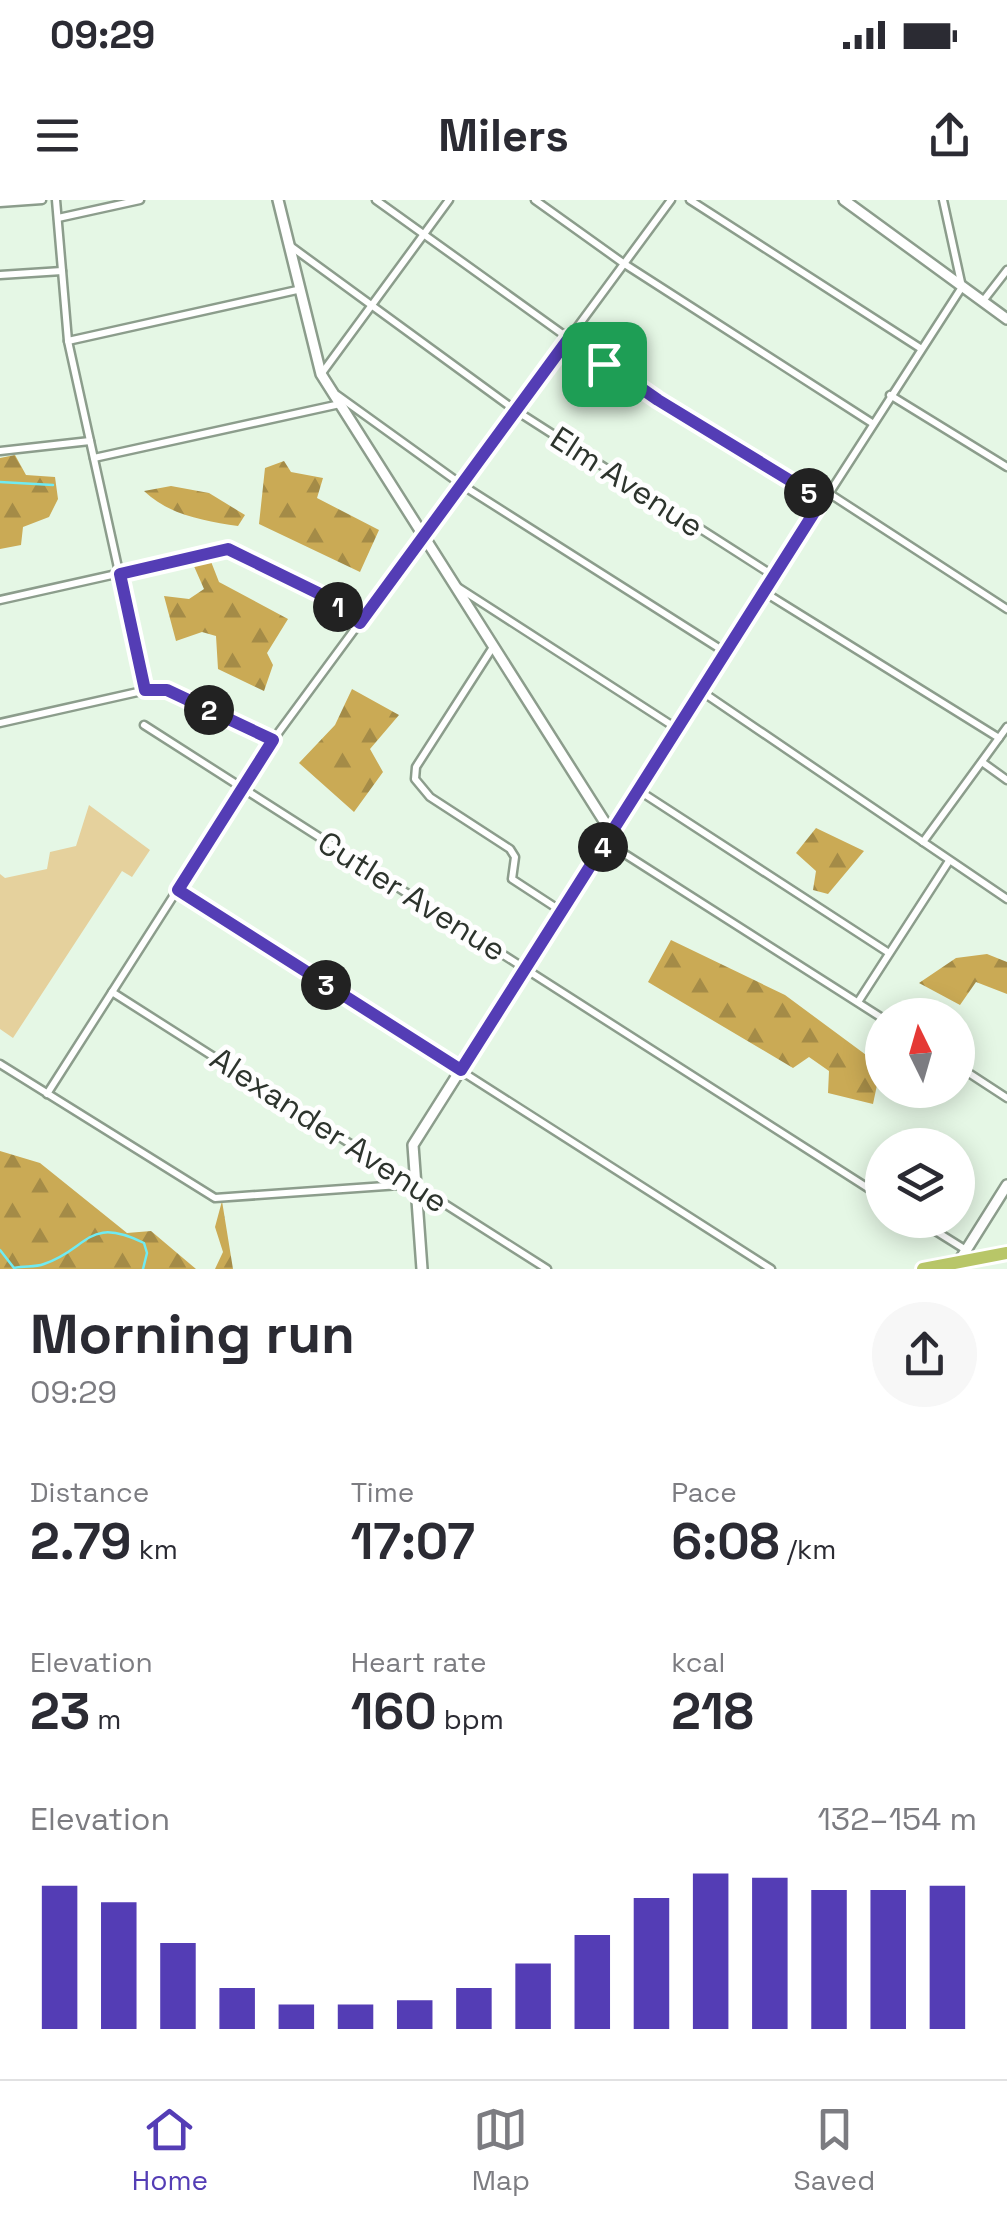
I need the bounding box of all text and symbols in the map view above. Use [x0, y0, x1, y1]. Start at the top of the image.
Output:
text: 09:29 [50, 11, 155, 59]
text: Milers [438, 107, 569, 164]
icon: menu [30, 108, 85, 163]
icon: share [922, 108, 977, 163]
pin [562, 322, 647, 407]
icon: arrive [577, 337, 632, 392]
street label: Elm Avenue [543, 418, 711, 546]
pin: 5 [784, 468, 834, 518]
text: 5 [801, 475, 817, 511]
pin: 1 [313, 582, 363, 632]
text: 1 [332, 589, 344, 625]
pin: 2 [184, 685, 234, 735]
text: 2 [201, 692, 217, 728]
street label: Cutler Avenue [310, 822, 514, 970]
pin: 4 [578, 822, 628, 872]
text: 4 [594, 829, 612, 865]
pin: 3 [301, 960, 351, 1010]
text: 3 [317, 967, 335, 1003]
north arrow [865, 998, 975, 1108]
map controls [865, 998, 975, 1238]
street label: Alexander Avenue [203, 1038, 455, 1222]
button: layers [865, 1128, 975, 1238]
text: Morning run [30, 1299, 355, 1369]
button: share [872, 1302, 977, 1407]
text: 09:29 [30, 1372, 117, 1412]
text: Distance [30, 1474, 149, 1510]
text: Time [351, 1474, 414, 1510]
text: Pace [671, 1474, 737, 1510]
text: 2.79 [30, 1510, 132, 1574]
text: 17:07 [351, 1510, 475, 1574]
text: 6:08 [671, 1510, 780, 1574]
text: km [132, 1531, 178, 1567]
text: /km [780, 1531, 836, 1567]
text: Elevation [30, 1644, 153, 1680]
text: Heart rate [351, 1644, 487, 1680]
text: kcal [671, 1644, 725, 1680]
text: 23 [30, 1680, 90, 1744]
text: 160 [351, 1680, 437, 1744]
text: 218 [671, 1680, 754, 1744]
text: m [90, 1701, 121, 1737]
text: bpm [437, 1701, 504, 1737]
text: Elevation [30, 1799, 170, 1839]
text: 132–154 m [817, 1799, 977, 1839]
tab: Home [132, 2102, 208, 2198]
tab: Map [472, 2102, 530, 2198]
tab: Saved [794, 2102, 875, 2198]

